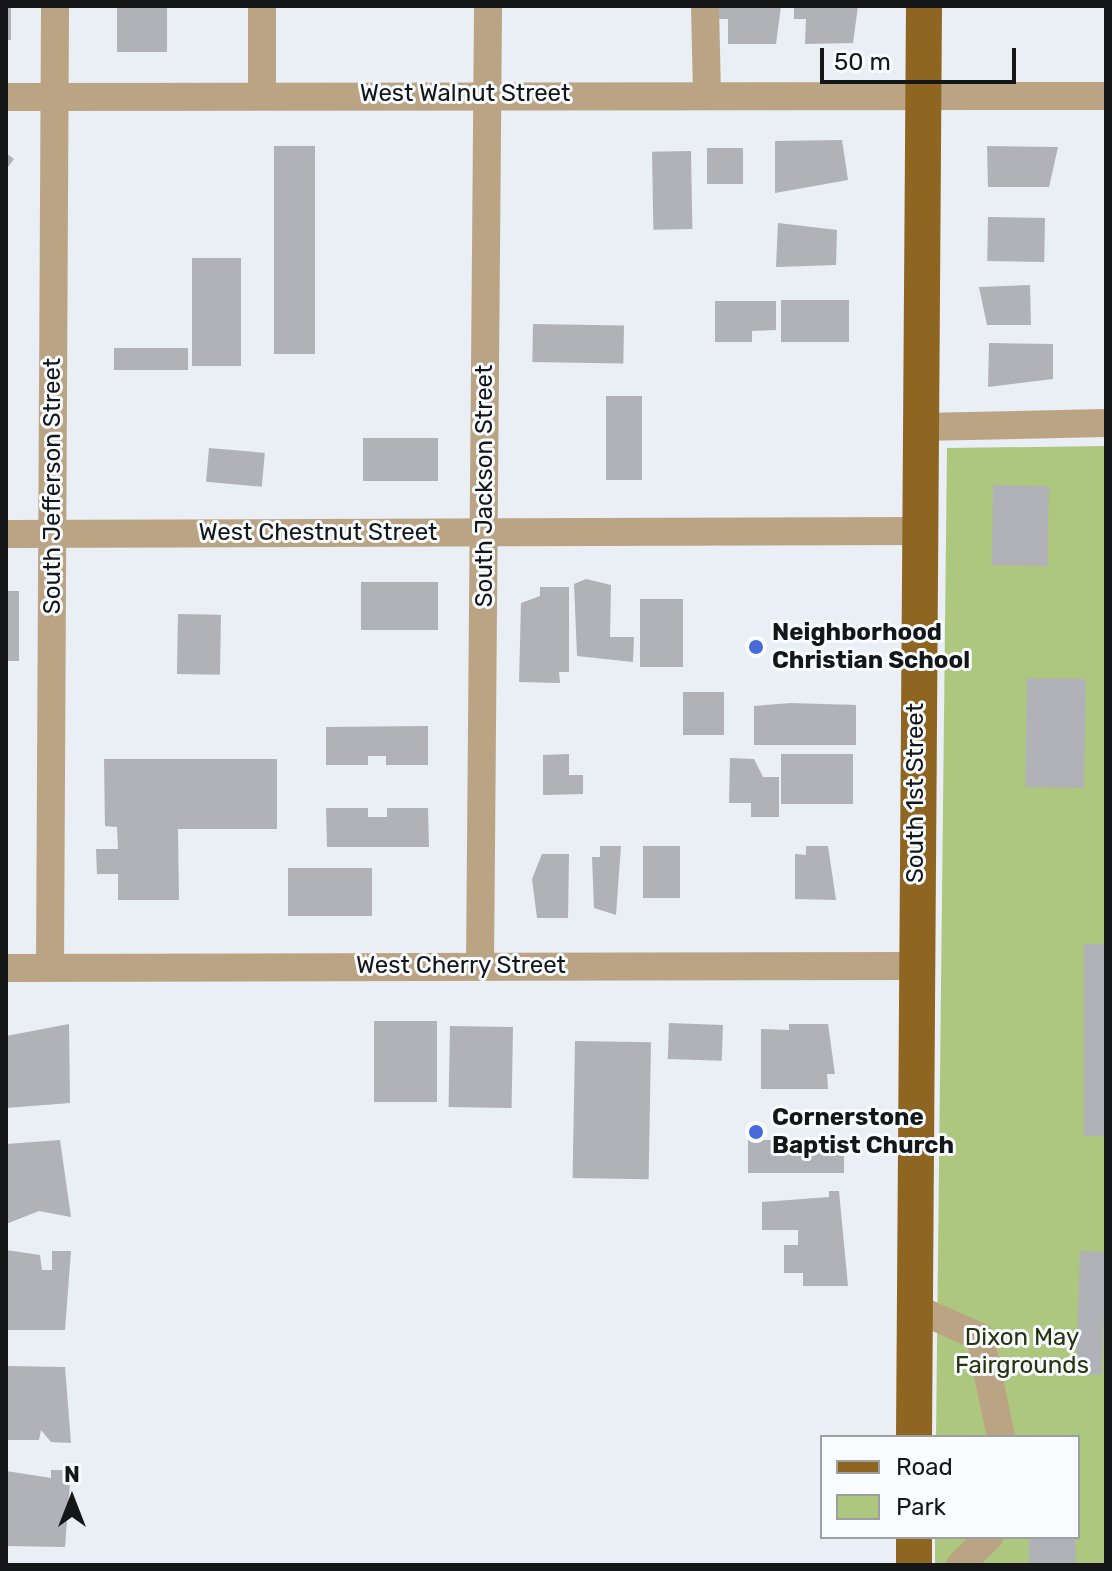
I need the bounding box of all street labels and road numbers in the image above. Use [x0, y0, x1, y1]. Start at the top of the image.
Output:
street label: West Walnut Street [359, 80, 571, 108]
street label: South Jefferson Street [39, 358, 67, 614]
street label: South Jackson Street [471, 365, 499, 607]
street label: West Chestnut Street [199, 519, 437, 547]
street label: South 1st Street [902, 703, 930, 883]
street label: West Cherry Street [356, 952, 566, 980]

